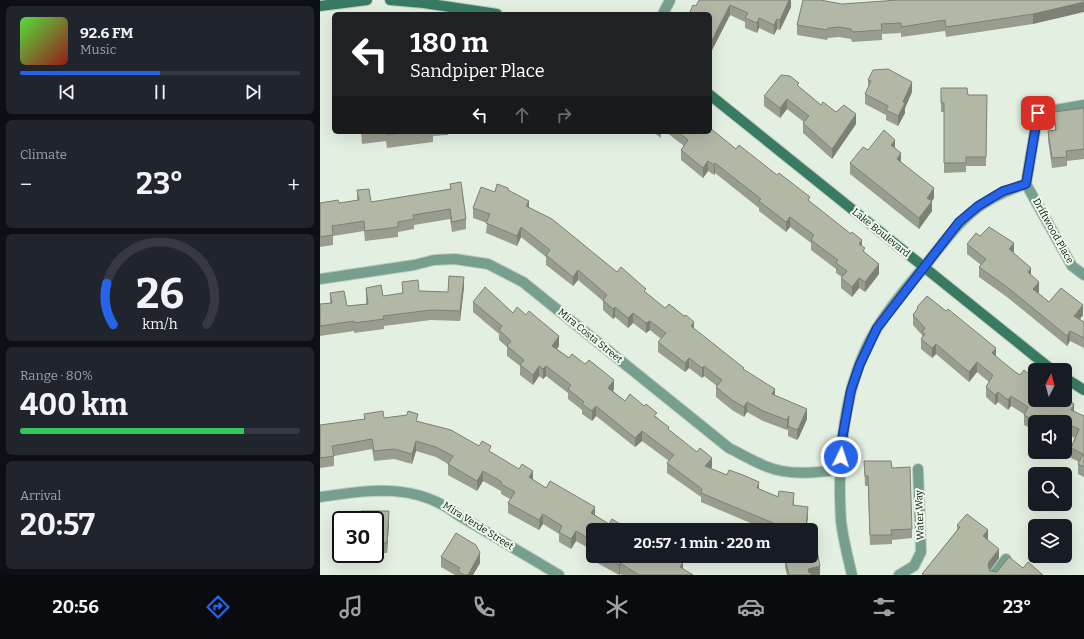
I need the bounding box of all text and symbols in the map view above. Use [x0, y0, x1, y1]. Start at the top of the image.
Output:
text: 92.6 FM [80, 24, 133, 42]
text: 180 m [410, 26, 488, 59]
icon: left [344, 28, 396, 80]
text: Music [80, 42, 116, 57]
text: Sandpiper Place [410, 60, 545, 82]
icon: previous [56, 81, 78, 103]
icon: pause [149, 81, 171, 103]
icon: next [242, 81, 264, 103]
pin [1021, 96, 1055, 130]
icon: arrive [1027, 102, 1049, 124]
icon: left [469, 104, 491, 126]
icon: ahead [511, 104, 533, 126]
icon: right [553, 104, 575, 126]
text: Climate [20, 147, 67, 162]
text: 23° [136, 166, 183, 202]
text: − [20, 171, 32, 198]
text: + [287, 171, 300, 198]
street label: Driftwood Place [1030, 196, 1076, 266]
street label: Lake Boulevard [850, 206, 912, 260]
text: 26 [136, 269, 184, 319]
street label: Mira Costa Street [555, 306, 625, 366]
text: km/h [142, 316, 178, 333]
north arrow [1028, 363, 1072, 407]
map controls [1028, 363, 1072, 563]
text: Range · 80% [20, 368, 93, 383]
text: 400 km [20, 387, 128, 423]
button: sound [1028, 415, 1072, 459]
position arrow [820, 436, 862, 478]
button: search [1028, 467, 1072, 511]
text: Arrival [20, 488, 61, 503]
street label: Water Way [913, 489, 927, 540]
street label: Mira Verde Street [440, 499, 516, 553]
text: 20:57 [20, 507, 95, 543]
speed limit sign: 30 [332, 511, 384, 563]
button: layers [1028, 519, 1072, 563]
text: 20:57 · 1 min · 220 m [634, 534, 770, 552]
icon: directions [204, 593, 232, 621]
icon: music [337, 593, 365, 621]
icon: phone [470, 593, 498, 621]
icon: climate [603, 593, 631, 621]
icon: car [737, 593, 765, 621]
icon: filters [870, 593, 898, 621]
text: 20:56 [53, 596, 99, 618]
text: 23° [1003, 596, 1031, 618]

